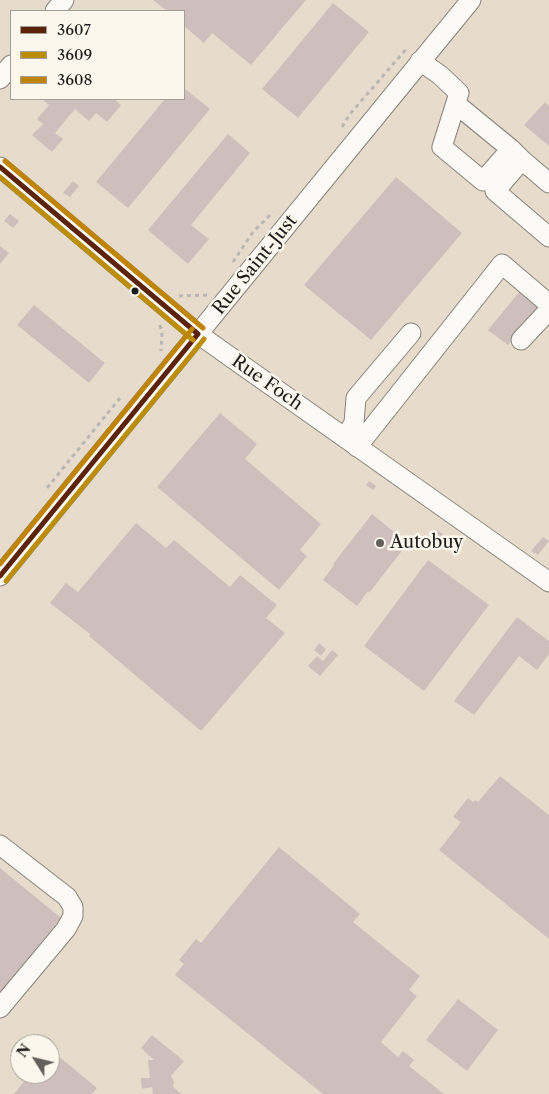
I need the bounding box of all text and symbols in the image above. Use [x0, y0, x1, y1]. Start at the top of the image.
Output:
legend [10, 10, 185, 100]
text: 3607 [57, 20, 91, 39]
text: 3609 [57, 45, 92, 64]
text: 3608 [57, 70, 92, 89]
street label: Rue Saint-Just [208, 211, 302, 319]
unlabelled marker [130, 286, 140, 296]
street label: Rue Foch [227, 351, 307, 415]
place label: Autobuy [390, 532, 463, 554]
marker: Autobuy [374, 537, 386, 549]
north arrow [10, 1034, 60, 1084]
text: N [13, 1041, 35, 1061]

